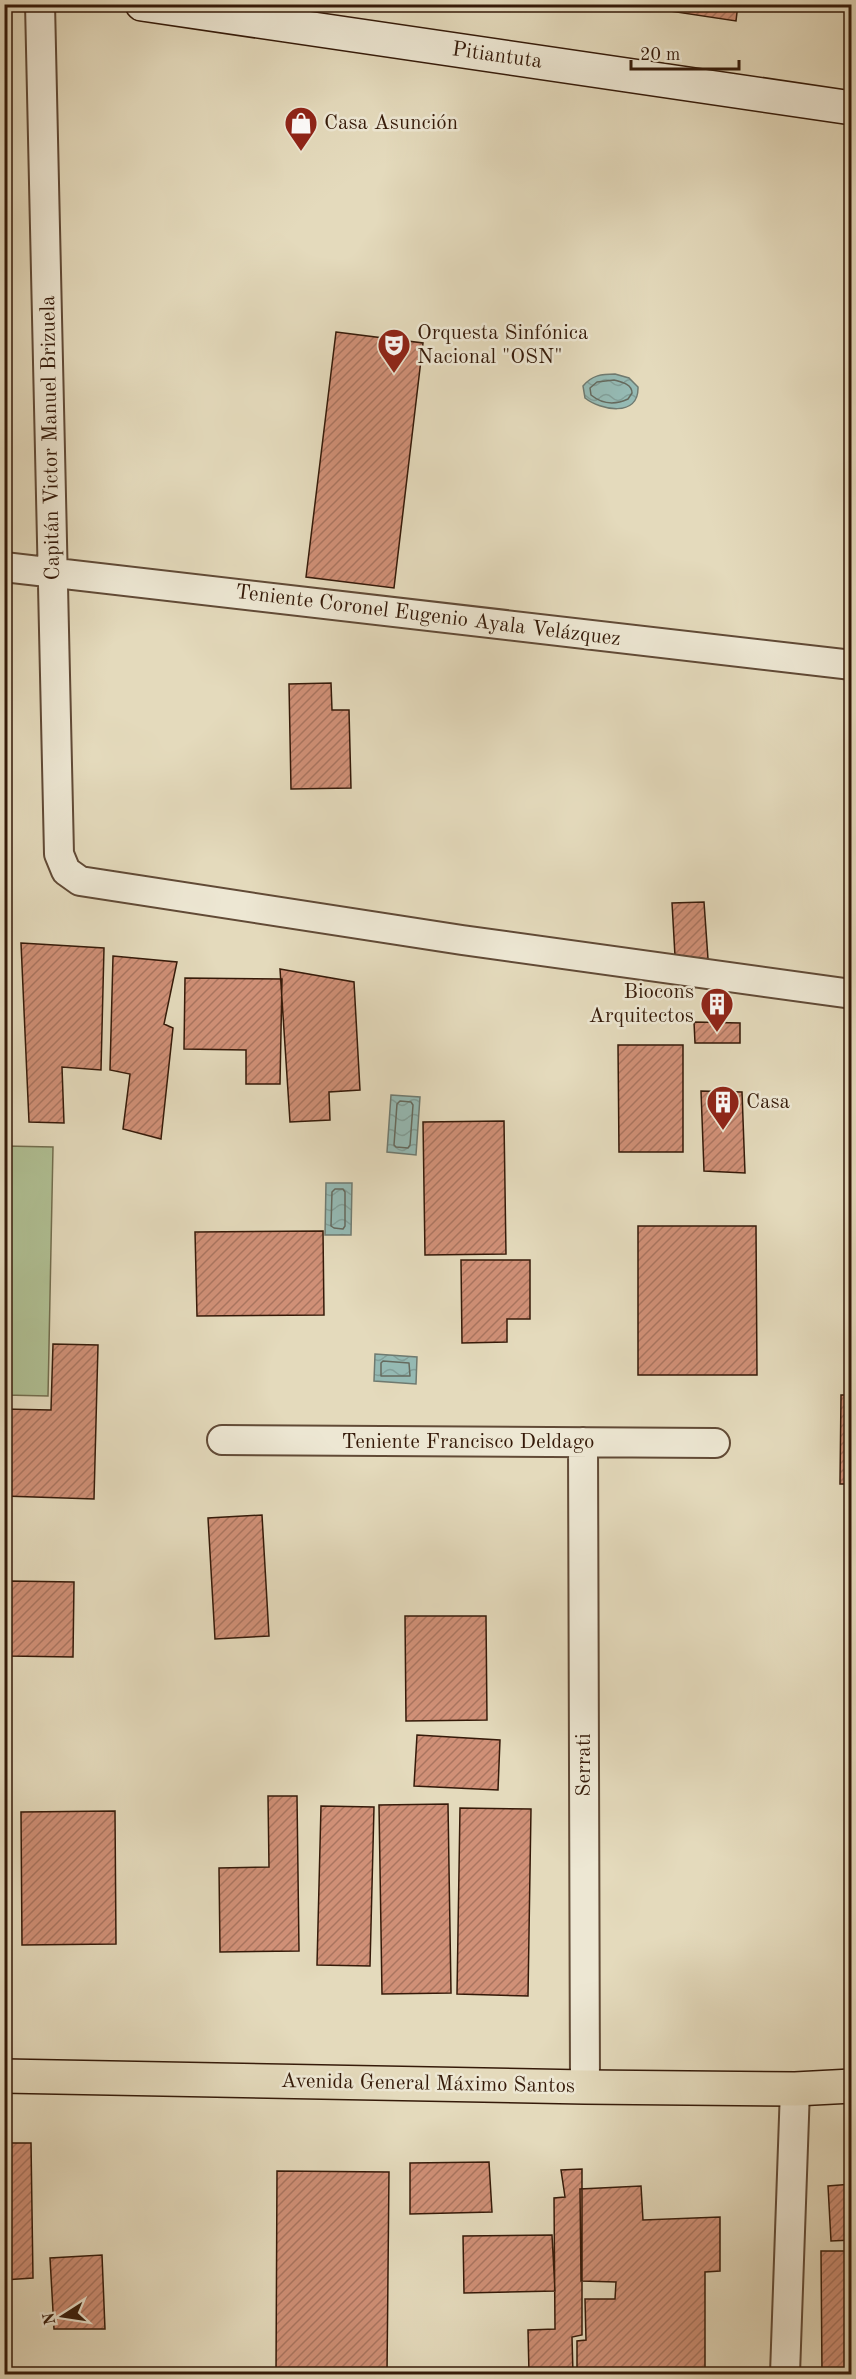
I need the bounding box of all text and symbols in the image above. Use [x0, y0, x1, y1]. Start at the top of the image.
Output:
scale bar [631, 33, 739, 71]
street label: Pitiantuta [450, 39, 544, 73]
text: 20 m [640, 46, 680, 64]
shop icon: Casa Asunción [283, 105, 319, 152]
place label: Casa Asunción [324, 113, 458, 134]
street label: Capitán Victor Manuel Brizuela [38, 295, 64, 581]
place label: Orquesta Sinfónica Nacional "OSN" [417, 323, 588, 368]
theatre icon: Orquesta Sinfónica Nacional "OSN" [376, 327, 412, 374]
street label: Teniente Coronel Eugenio Ayala Velázquez [234, 582, 622, 650]
place label: Biocons Arquitectos [589, 982, 694, 1027]
building icon: Biocons Arquitectos [699, 986, 735, 1033]
building icon: Casa [705, 1084, 741, 1131]
place label: Casa [746, 1092, 790, 1113]
street label: Teniente Francisco Deldago [342, 1432, 594, 1453]
street label: Serrati [574, 1733, 595, 1797]
street label: Avenida General Máximo Santos [281, 2071, 575, 2097]
north arrow [33, 2286, 93, 2346]
text: N [41, 2310, 59, 2326]

